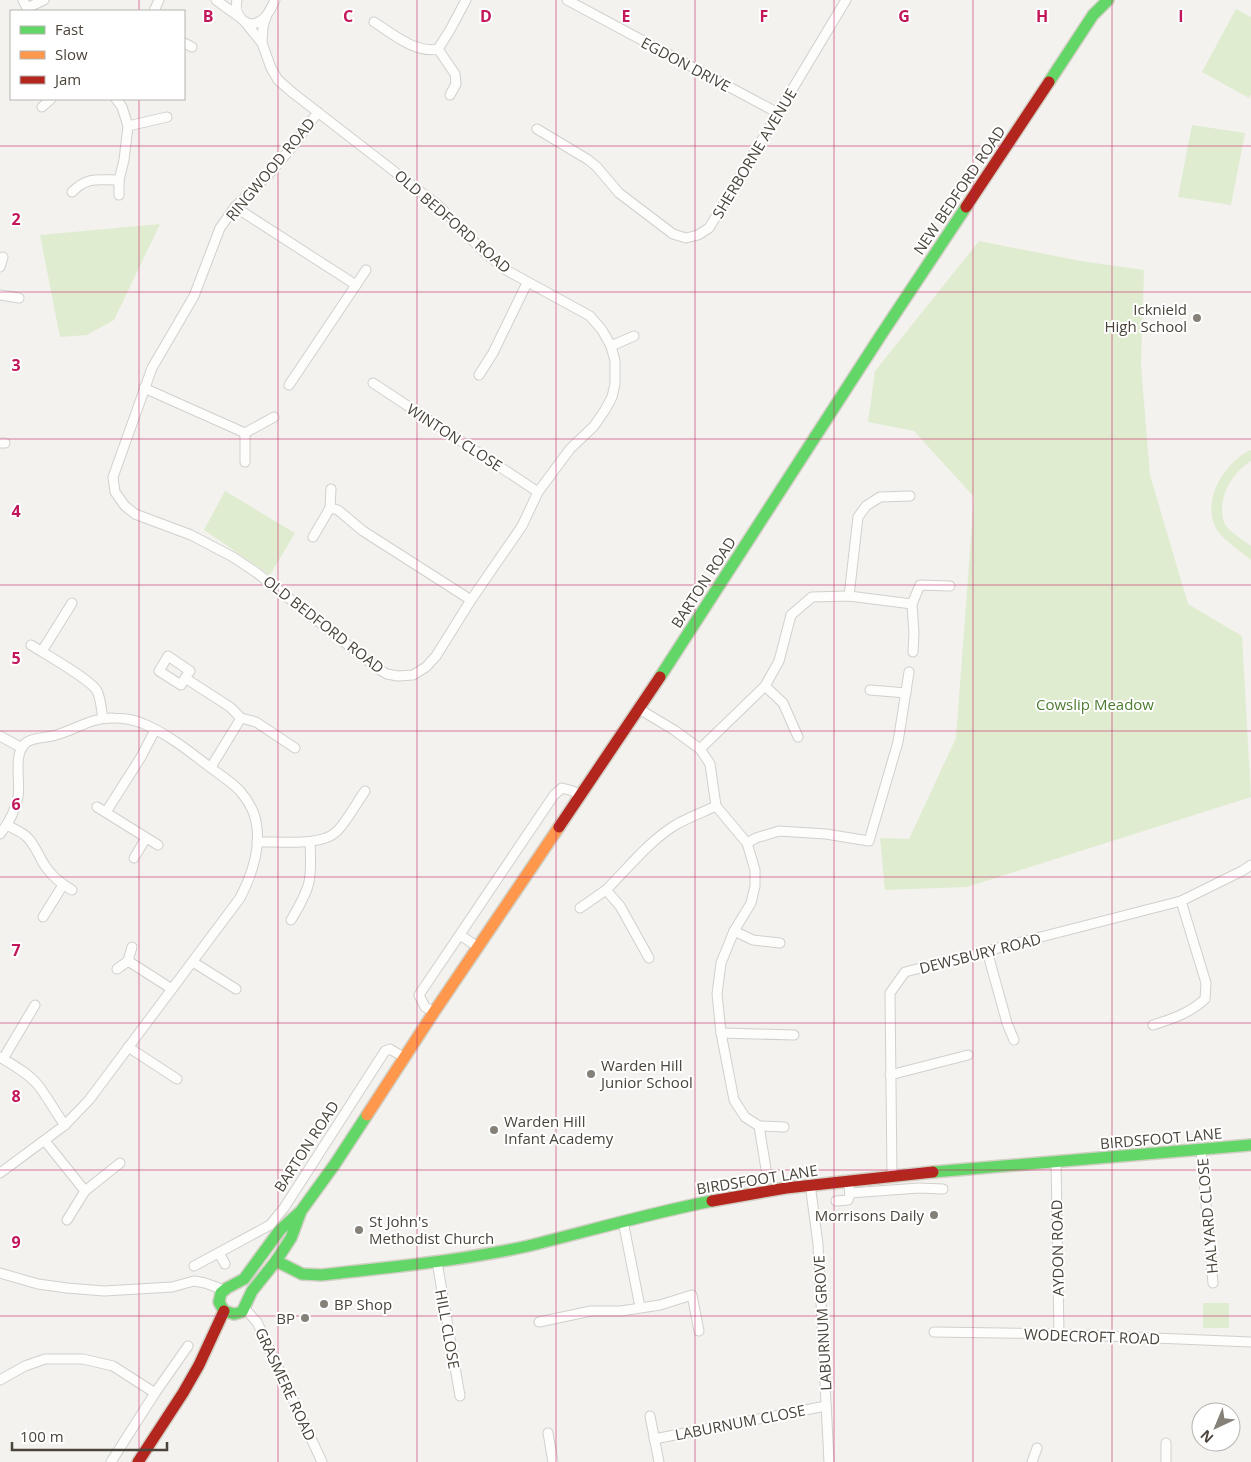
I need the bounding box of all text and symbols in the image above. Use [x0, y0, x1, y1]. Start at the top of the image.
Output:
text: B [203, 5, 213, 27]
text: C [343, 5, 353, 27]
text: D [480, 5, 492, 27]
text: E [622, 5, 631, 27]
text: F [760, 5, 768, 27]
text: G [898, 5, 910, 27]
text: H [1036, 5, 1048, 27]
text: I [1178, 5, 1184, 27]
legend [10, 10, 185, 100]
text: Fast [55, 19, 84, 39]
street label: EGDON DRIVE [638, 32, 734, 96]
text: Slow [55, 44, 88, 64]
text: Jam [53, 69, 81, 89]
street label: SHERBORNE AVENUE [707, 84, 801, 222]
street label: RINGWOOD ROAD [221, 113, 319, 225]
street label: NEW BEDFORD ROAD [908, 122, 1010, 258]
street label: OLD BEDFORD ROAD [391, 165, 515, 277]
text: 2 [11, 208, 21, 230]
place label: Icknield High School [1104, 299, 1187, 336]
marker: Icknield High School [1191, 312, 1203, 324]
text: 3 [11, 354, 21, 376]
street label: WINTON CLOSE [403, 399, 507, 475]
text: 4 [11, 500, 21, 522]
street label: BARTON ROAD [666, 533, 740, 631]
street label: OLD BEDFORD ROAD [260, 571, 388, 677]
text: 5 [11, 647, 21, 669]
park label: Cowslip Meadow [1036, 694, 1154, 714]
text: 6 [11, 793, 21, 815]
street label: DEWSBURY ROAD [917, 928, 1043, 978]
text: 7 [11, 939, 21, 961]
place label: Warden Hill Junior School [599, 1055, 693, 1092]
marker: Warden Hill Junior School [585, 1068, 597, 1080]
text: 8 [11, 1085, 21, 1107]
street label: BARTON ROAD [269, 1097, 343, 1195]
place label: Warden Hill Infant Academy [504, 1111, 614, 1148]
street label: BIRDSFOOT LANE [1099, 1123, 1223, 1153]
marker: Warden Hill Infant Academy [488, 1124, 500, 1136]
street label: HALYARD CLOSE [1192, 1157, 1222, 1275]
street label: BIRDSFOOT LANE [695, 1160, 819, 1198]
street label: AYDON ROAD [1046, 1199, 1068, 1297]
place label: Morrisons Daily [815, 1205, 924, 1225]
marker: Morrisons Daily [928, 1209, 940, 1221]
place label: St John's Methodist Church [369, 1211, 494, 1248]
marker: St John's Methodist Church [353, 1224, 365, 1236]
text: 9 [11, 1231, 21, 1253]
street label: LABURNUM GROVE [808, 1255, 836, 1391]
street label: HILL CLOSE [431, 1288, 465, 1370]
place label: BP Shop [334, 1294, 392, 1314]
marker: BP Shop [318, 1298, 330, 1310]
place label: BP [276, 1308, 295, 1328]
marker: BP [299, 1312, 311, 1324]
street label: GRASMERE ROAD [251, 1324, 321, 1444]
street label: WODECROFT ROAD [1024, 1324, 1160, 1348]
street label: LABURNUM CLOSE [673, 1400, 807, 1444]
north arrow [1191, 1402, 1241, 1452]
scale bar [12, 1420, 168, 1452]
text: 100 m [20, 1426, 64, 1446]
text: N [1196, 1426, 1217, 1448]

